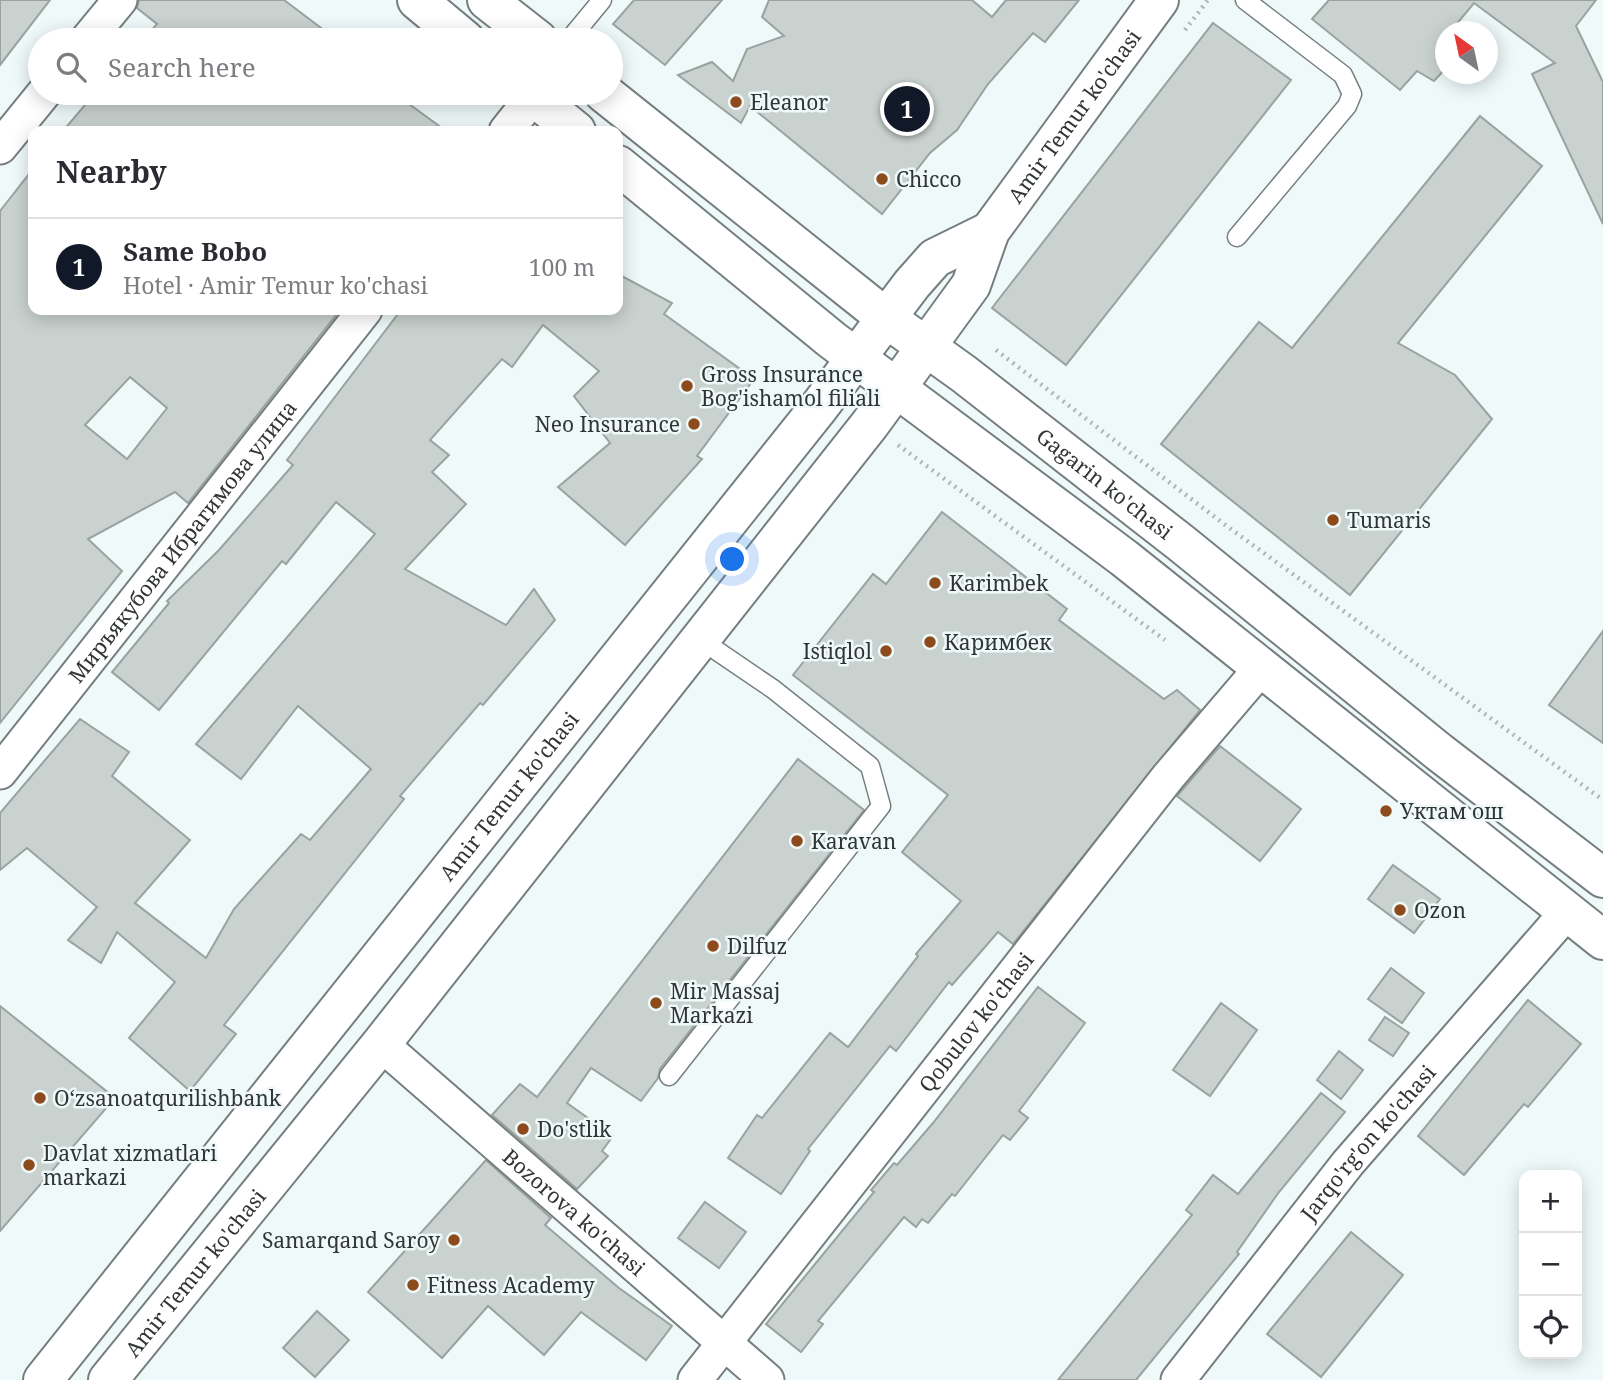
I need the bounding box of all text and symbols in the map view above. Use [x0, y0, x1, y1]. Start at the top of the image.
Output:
north arrow [1435, 21, 1498, 84]
street label: Amir Temur ko'chasi [1001, 24, 1147, 208]
search box [28, 28, 623, 105]
icon: search [52, 48, 90, 86]
text: Search here [108, 49, 256, 85]
pin: 1 [884, 83, 930, 135]
place label: Eleanor [750, 88, 828, 116]
marker: Eleanor [728, 94, 744, 110]
text: Nearby [56, 151, 167, 192]
place label: Chicco [896, 165, 962, 193]
marker: Chicco [874, 171, 890, 187]
text: Same Bobo [123, 233, 267, 269]
text: 1 [73, 251, 86, 283]
text: 100 m [529, 251, 595, 283]
text: Hotel · Amir Temur ko'chasi [123, 269, 428, 301]
place label: Gross Insurance Bog'ishamol filiali [701, 360, 881, 412]
marker: Gross Insurance Bog'ishamol filiali [679, 378, 695, 394]
street label: Миръякубова Ибрагимова улица [62, 394, 303, 688]
place label: Neo Insurance [535, 410, 680, 438]
marker: Neo Insurance [686, 416, 702, 432]
street label: Gagarin ko'chasi [1031, 422, 1179, 546]
place label: Tumaris [1347, 506, 1431, 534]
marker: Tumaris [1325, 512, 1341, 528]
your location [715, 542, 749, 576]
place label: Karimbek [949, 569, 1049, 597]
marker: Karimbek [927, 575, 943, 591]
place label: Каримбек [944, 628, 1052, 656]
marker: Каримбек [922, 634, 938, 650]
place label: Istiqlol [803, 637, 872, 665]
marker: Istiqlol [878, 643, 894, 659]
street label: Amir Temur ko'chasi [433, 706, 585, 886]
place label: Уктам ош [1400, 797, 1504, 825]
marker: Уктам ош [1378, 803, 1394, 819]
place label: Karavan [811, 827, 896, 855]
marker: Karavan [789, 833, 805, 849]
place label: Ozon [1414, 896, 1466, 924]
marker: Ozon [1392, 902, 1408, 918]
place label: Dilfuz [727, 932, 787, 960]
marker: Dilfuz [705, 938, 721, 954]
street label: Qobulov ko'chasi [912, 946, 1040, 1098]
place label: Mir Massaj Markazi [670, 977, 780, 1029]
marker: Mir Massaj Markazi [648, 995, 664, 1011]
street label: Jarqo'rg'on ko'chasi [1294, 1059, 1442, 1227]
place label: Oʻzsanoatqurilishbank [54, 1084, 282, 1112]
marker: Oʻzsanoatqurilishbank [32, 1090, 48, 1106]
place label: Do'stlik [537, 1115, 612, 1143]
marker: Do'stlik [515, 1121, 531, 1137]
place label: Davlat xizmatlari markazi [43, 1139, 217, 1191]
street label: Bozorova ko'chasi [497, 1142, 651, 1282]
marker: Davlat xizmatlari markazi [21, 1157, 37, 1173]
map controls [1519, 1170, 1582, 1359]
button: + [1519, 1170, 1582, 1233]
street label: Amir Temur ko'chasi [118, 1183, 272, 1363]
place label: Samarqand Saroy [262, 1226, 440, 1254]
marker: Samarqand Saroy [446, 1232, 462, 1248]
button: − [1519, 1233, 1582, 1296]
place label: Fitness Academy [427, 1271, 595, 1299]
marker: Fitness Academy [405, 1277, 421, 1293]
button: locate [1519, 1296, 1582, 1359]

